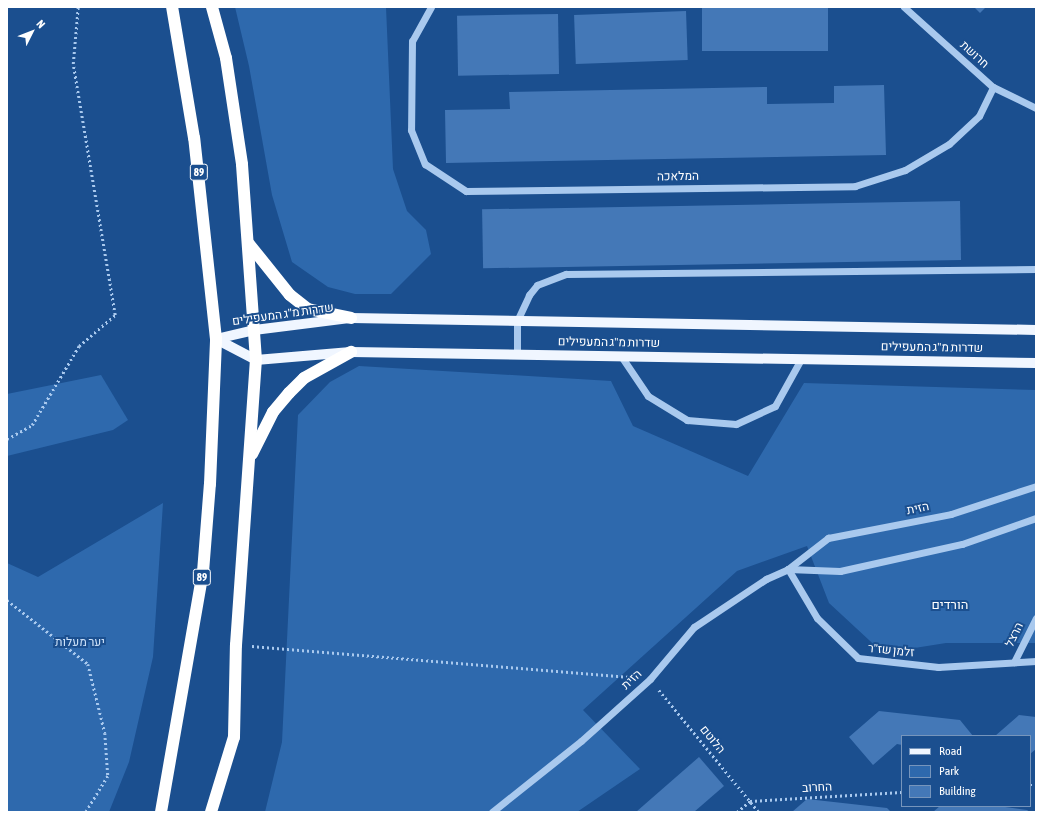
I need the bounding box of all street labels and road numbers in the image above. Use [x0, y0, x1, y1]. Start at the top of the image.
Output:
street label: חרושת [957, 38, 991, 72]
road number: 89 [189, 163, 209, 181]
street label: המלאכה [657, 169, 699, 185]
street label: שדרות מ"ג המעפילים [231, 301, 335, 329]
street label: שדרות מ"ג המעפילים [558, 335, 660, 351]
street label: שדרות מ"ג המעפילים [881, 340, 983, 356]
street label: הזית [906, 500, 930, 518]
road number: 89 [192, 568, 212, 586]
street label: הרצל [1003, 620, 1027, 650]
street label: זלמן שז"ר [867, 641, 915, 661]
street label: הזית [619, 667, 645, 693]
street label: הלוטם [696, 723, 728, 757]
street label: החרוב [802, 780, 832, 796]

